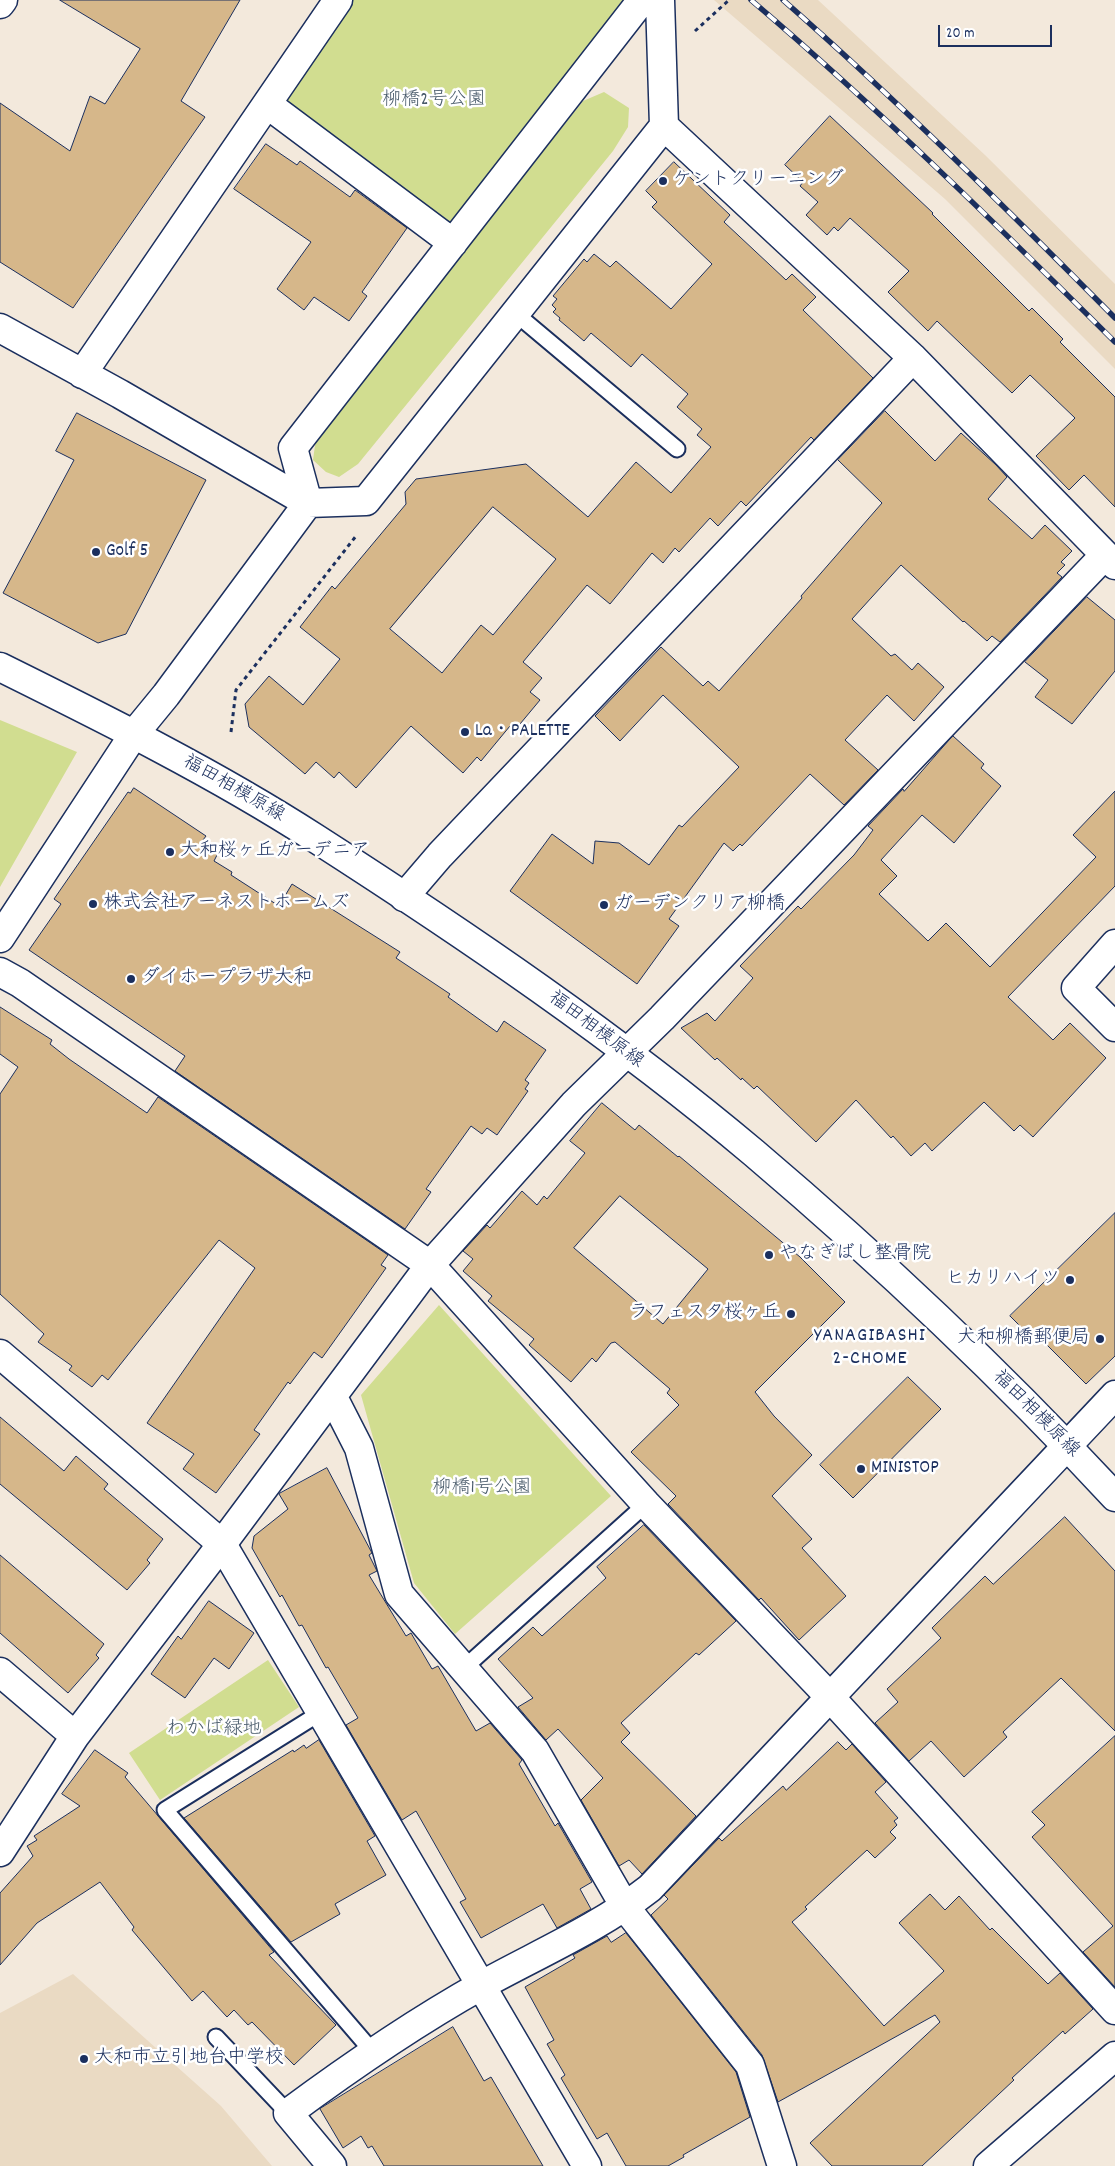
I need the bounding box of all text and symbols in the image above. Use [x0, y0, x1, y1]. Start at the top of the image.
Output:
scale bar [940, 15, 1054, 47]
text: 20 m [946, 23, 974, 45]
park label: 柳橋2号公園 [382, 90, 486, 112]
place label: ケントクリーニング [673, 170, 844, 192]
marker: ケントクリーニング [657, 175, 669, 187]
place label: Golf 5 [106, 541, 148, 563]
marker: Golf 5 [90, 546, 102, 558]
place label: La・PALETTE [475, 721, 570, 743]
marker: La・PALETTE [459, 726, 471, 738]
street label: 福田相模原線 [178, 752, 288, 828]
place label: 大和桜ヶ丘ガーデニア [180, 841, 370, 863]
marker: 大和桜ヶ丘ガーデニア [164, 846, 176, 858]
place label: 株式会社アーネストホームズ [103, 893, 349, 915]
place label: ガーデンクリア柳橋 [614, 894, 785, 916]
marker: 株式会社アーネストホームズ [87, 898, 99, 910]
marker: ガーデンクリア柳橋 [598, 899, 610, 911]
place label: ダイホープラザ大和 [141, 968, 312, 990]
marker: ダイホープラザ大和 [125, 973, 137, 985]
street label: 福田相模原線 [543, 988, 647, 1074]
place label: やなぎばし整骨院 [779, 1244, 931, 1266]
marker: やなぎばし整骨院 [763, 1249, 775, 1261]
place label: ヒカリハイツ [946, 1269, 1060, 1291]
marker: ヒカリハイツ [1064, 1274, 1076, 1286]
place label: ラフェスタ桜ヶ丘 [629, 1303, 781, 1325]
marker: ラフェスタ桜ヶ丘 [785, 1308, 797, 1320]
district label: YANAGIBASHI 2-CHOME [813, 1325, 927, 1372]
place label: 大和柳橋郵便局 [957, 1328, 1090, 1350]
marker: 大和柳橋郵便局 [1094, 1333, 1106, 1345]
street label: 福田相模原線 [987, 1367, 1083, 1463]
place label: MINISTOP [871, 1458, 939, 1480]
marker: MINISTOP [855, 1463, 867, 1475]
park label: 柳橋1号公園 [432, 1478, 532, 1500]
park label: わかば緑地 [167, 1719, 261, 1741]
place label: 大和市立引地台中学校 [94, 2048, 284, 2070]
marker: 大和市立引地台中学校 [78, 2053, 90, 2065]

